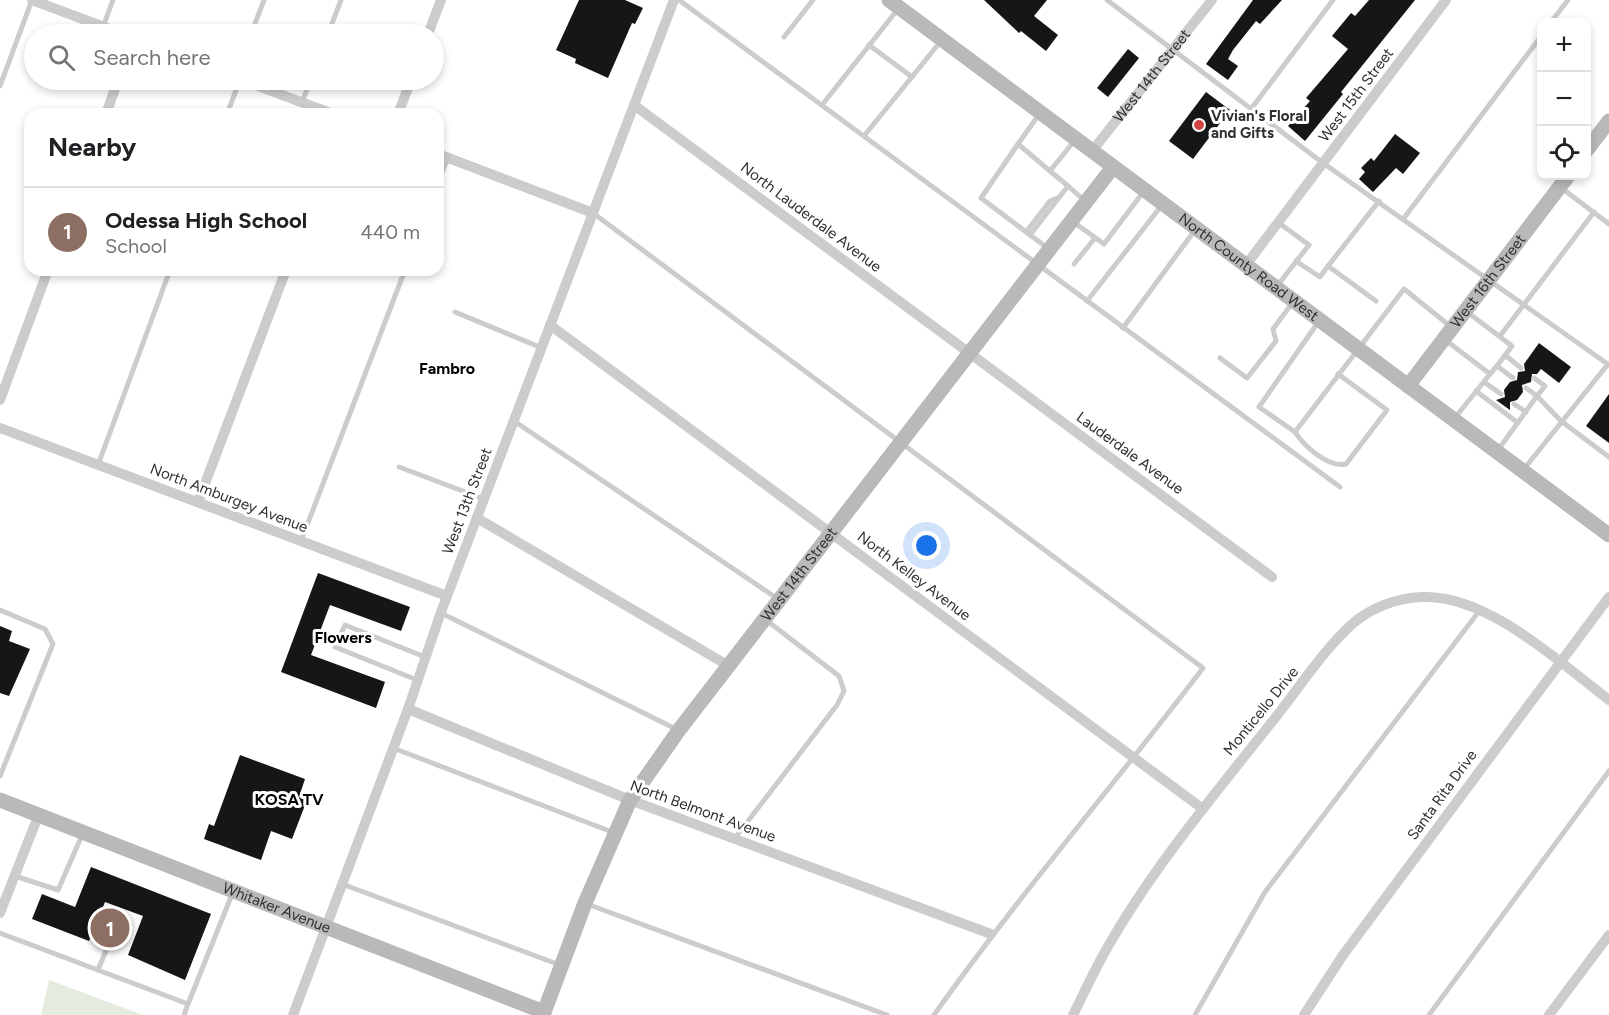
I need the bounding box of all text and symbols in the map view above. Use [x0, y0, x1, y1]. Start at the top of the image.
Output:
map controls [1537, 18, 1591, 180]
button: + [1537, 18, 1591, 72]
search box [24, 24, 444, 90]
street label: West 14th Street [1109, 25, 1194, 126]
icon: search [45, 41, 78, 74]
text: Search here [93, 44, 211, 71]
street label: West 15th Street [1315, 44, 1397, 146]
button: − [1537, 72, 1591, 126]
place label: Vivian's Floral and Gifts [1211, 107, 1307, 142]
marker: Vivian's Floral and Gifts [1192, 118, 1206, 132]
button: locate [1537, 126, 1591, 180]
text: Nearby [48, 131, 136, 163]
street label: North Lauderdale Avenue [737, 158, 885, 276]
text: Odessa High School [105, 207, 307, 234]
street label: North County Road West [1175, 209, 1322, 325]
text: 1 [63, 220, 72, 244]
text: 440 m [360, 220, 420, 244]
street label: West 16th Street [1447, 230, 1530, 331]
text: School [105, 234, 167, 258]
district label: Fambro [419, 359, 475, 378]
street label: Lauderdale Avenue [1073, 408, 1187, 498]
street label: West 13th Street [438, 445, 496, 557]
street label: North Amburgey Avenue [148, 460, 310, 536]
street label: West 14th Street [757, 524, 841, 625]
street label: North Kelley Avenue [854, 528, 974, 624]
your location [912, 531, 941, 560]
district label: Flowers [314, 628, 372, 647]
street label: Monticello Drive [1220, 663, 1302, 759]
street label: Santa Rita Drive [1403, 747, 1481, 843]
street label: North Belmont Avenue [628, 776, 778, 846]
district label: KOSA TV [254, 790, 324, 809]
street label: Whitaker Avenue [220, 879, 333, 937]
pin: 1 [90, 906, 130, 950]

